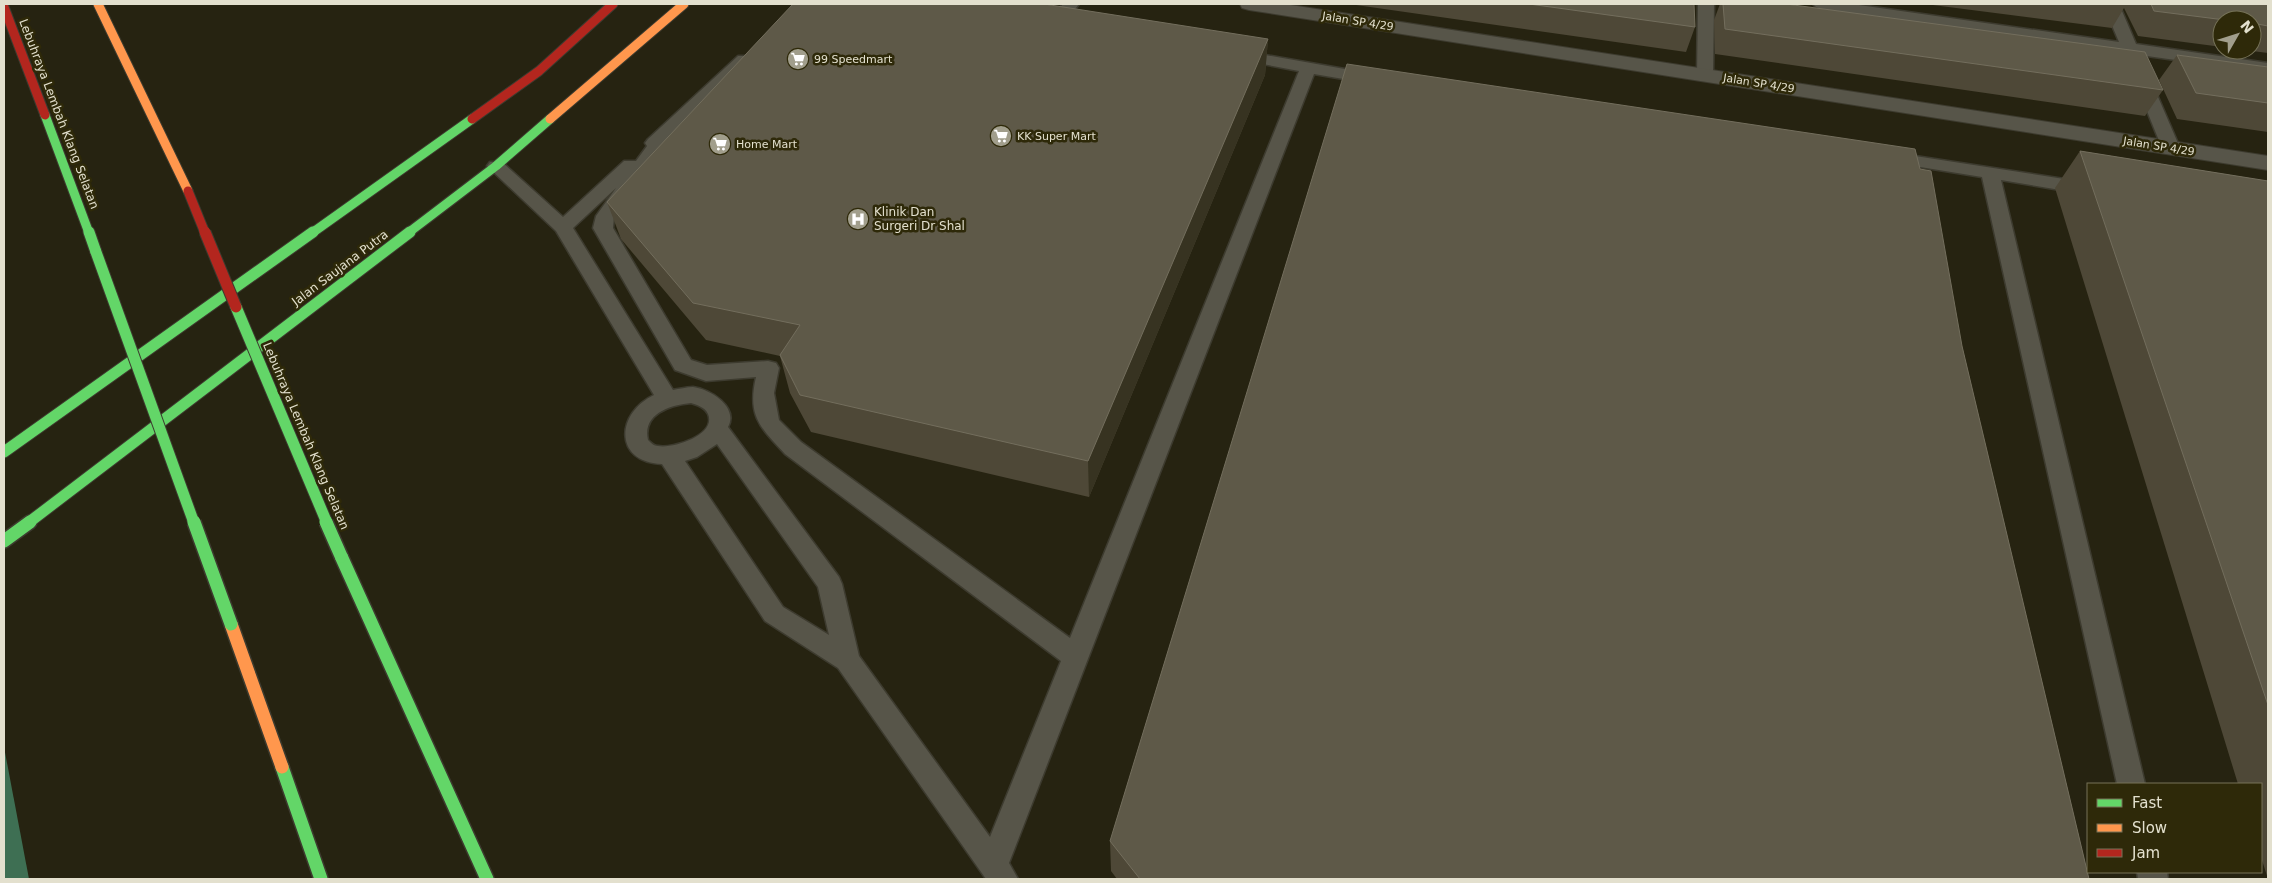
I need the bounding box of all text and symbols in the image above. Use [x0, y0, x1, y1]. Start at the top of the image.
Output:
street label: Jalan SP 4/29 [1320, 9, 1395, 34]
north arrow [2212, 10, 2262, 60]
street label: Lebuhraya Lembah Klang Selatan [16, 17, 102, 211]
text: N [2237, 17, 2257, 36]
supermarket icon: 99 Speedmart [786, 47, 810, 71]
place label: 99 Speedmart [814, 53, 893, 66]
street label: Jalan SP 4/29 [1721, 71, 1796, 96]
supermarket icon: KK Super Mart [989, 124, 1013, 148]
place label: KK Super Mart [1017, 130, 1096, 143]
supermarket icon: Home Mart [708, 132, 732, 156]
street label: Jalan SP 4/29 [2121, 134, 2196, 159]
place label: Home Mart [736, 138, 798, 151]
place label: Klinik Dan Surgeri Dr Shal [874, 205, 965, 233]
hospital icon: Klinik Dan Surgeri Dr Shal [846, 207, 870, 231]
street label: Jalan Saujana Putra [288, 227, 391, 309]
street label: Lebuhraya Lembah Klang Selatan [260, 340, 352, 532]
legend [2087, 783, 2262, 873]
text: Fast [2132, 794, 2162, 812]
text: Slow [2132, 819, 2167, 837]
text: Jam [2131, 844, 2160, 862]

